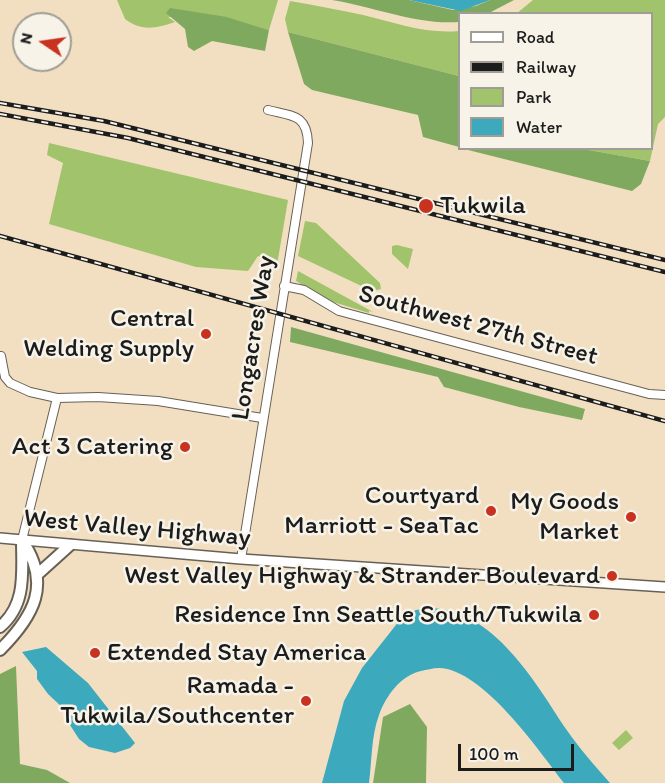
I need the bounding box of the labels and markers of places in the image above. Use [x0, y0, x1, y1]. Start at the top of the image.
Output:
place label: Tukwila [440, 190, 526, 222]
marker: Tukwila [417, 197, 435, 215]
place label: Central Welding Supply [23, 303, 194, 364]
marker: Central Welding Supply [199, 327, 213, 341]
place label: Act 3 Catering [12, 431, 173, 463]
marker: Act 3 Catering [178, 440, 192, 454]
place label: Courtyard Marriott - SeaTac [284, 480, 479, 542]
place label: My Goods Market [510, 486, 619, 548]
marker: Courtyard Marriott - SeaTac [484, 504, 498, 518]
marker: My Goods Market [624, 510, 638, 524]
place label: West Valley Highway & Strander Boulevard [124, 560, 600, 592]
marker: West Valley Highway & Strander Boulevard [605, 569, 619, 583]
place label: Residence Inn Seattle South/Tukwila [174, 599, 582, 631]
marker: Residence Inn Seattle South/Tukwila [587, 608, 601, 622]
place label: Extended Stay America [107, 637, 366, 669]
marker: Extended Stay America [88, 646, 102, 660]
place label: Ramada - Tukwila/Southcenter [60, 670, 294, 732]
marker: Ramada - Tukwila/Southcenter [299, 694, 313, 708]

